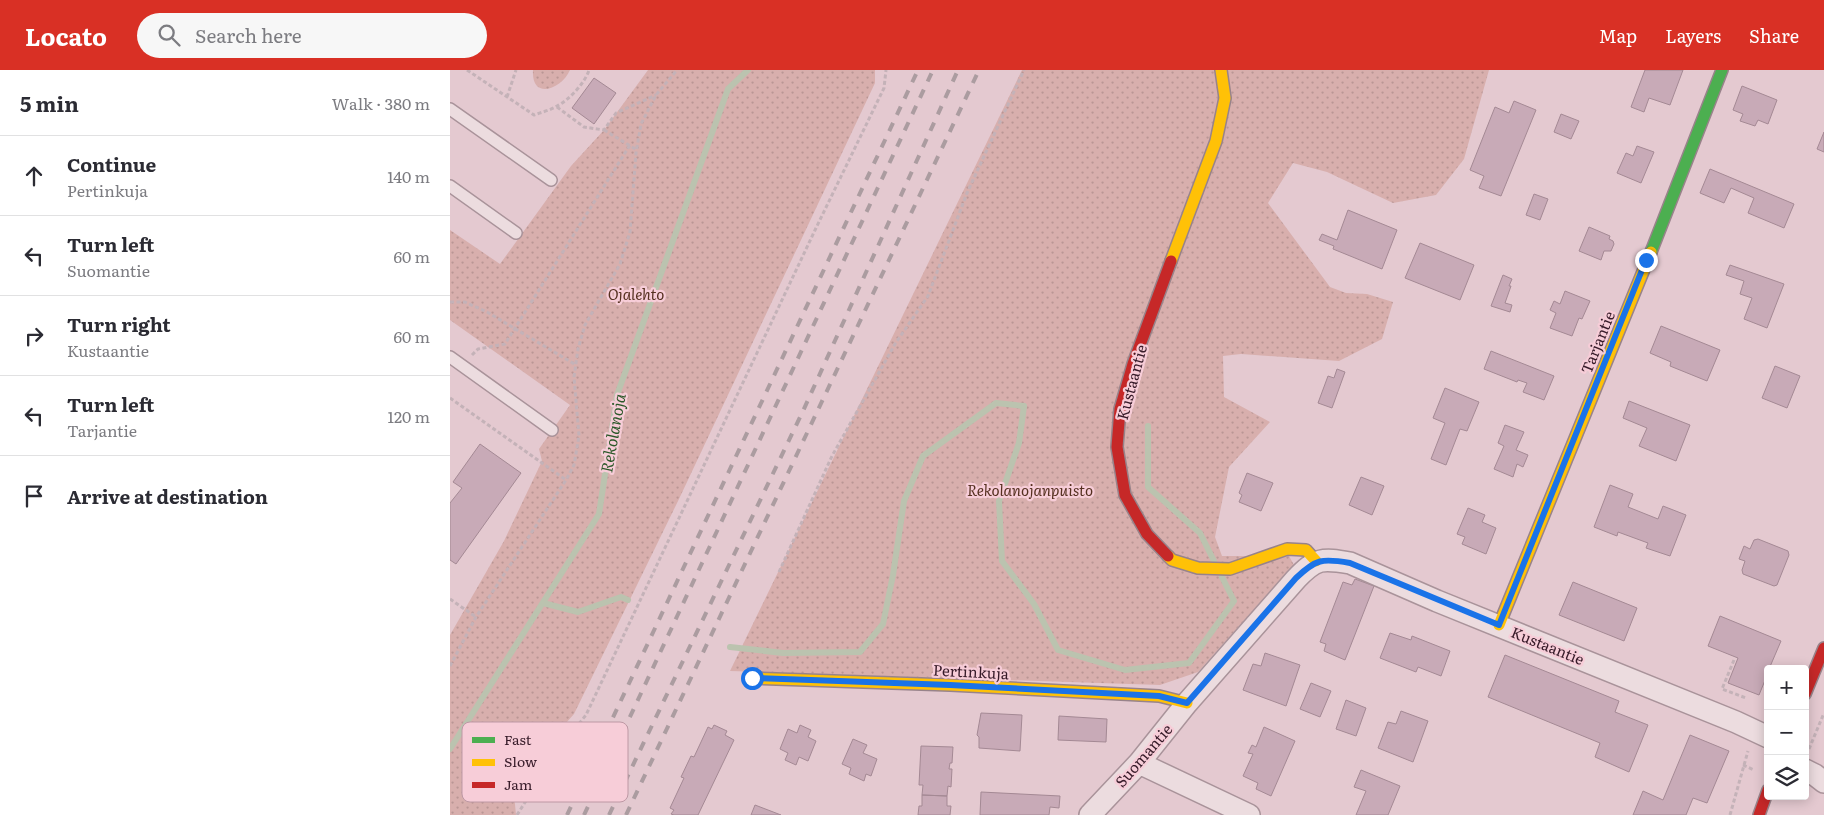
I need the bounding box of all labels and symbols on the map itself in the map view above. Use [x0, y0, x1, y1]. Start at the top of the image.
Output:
route end [1635, 249, 1658, 272]
park label: Ojalehto [608, 282, 664, 305]
street label: Tarjantie [1574, 307, 1620, 377]
street label: Kustaantie [1110, 342, 1152, 422]
water label: Rekolanoja [593, 391, 631, 474]
park label: Rekolanojanpuisto [967, 478, 1093, 501]
street label: Kustaantie [1508, 620, 1588, 670]
street label: Pertinkuja [933, 658, 1010, 685]
route start [741, 667, 764, 690]
street label: Suomantie [1109, 718, 1177, 792]
legend [462, 722, 628, 802]
text: Fast [504, 729, 532, 749]
text: Slow [504, 751, 537, 771]
text: Jam [504, 774, 533, 794]

